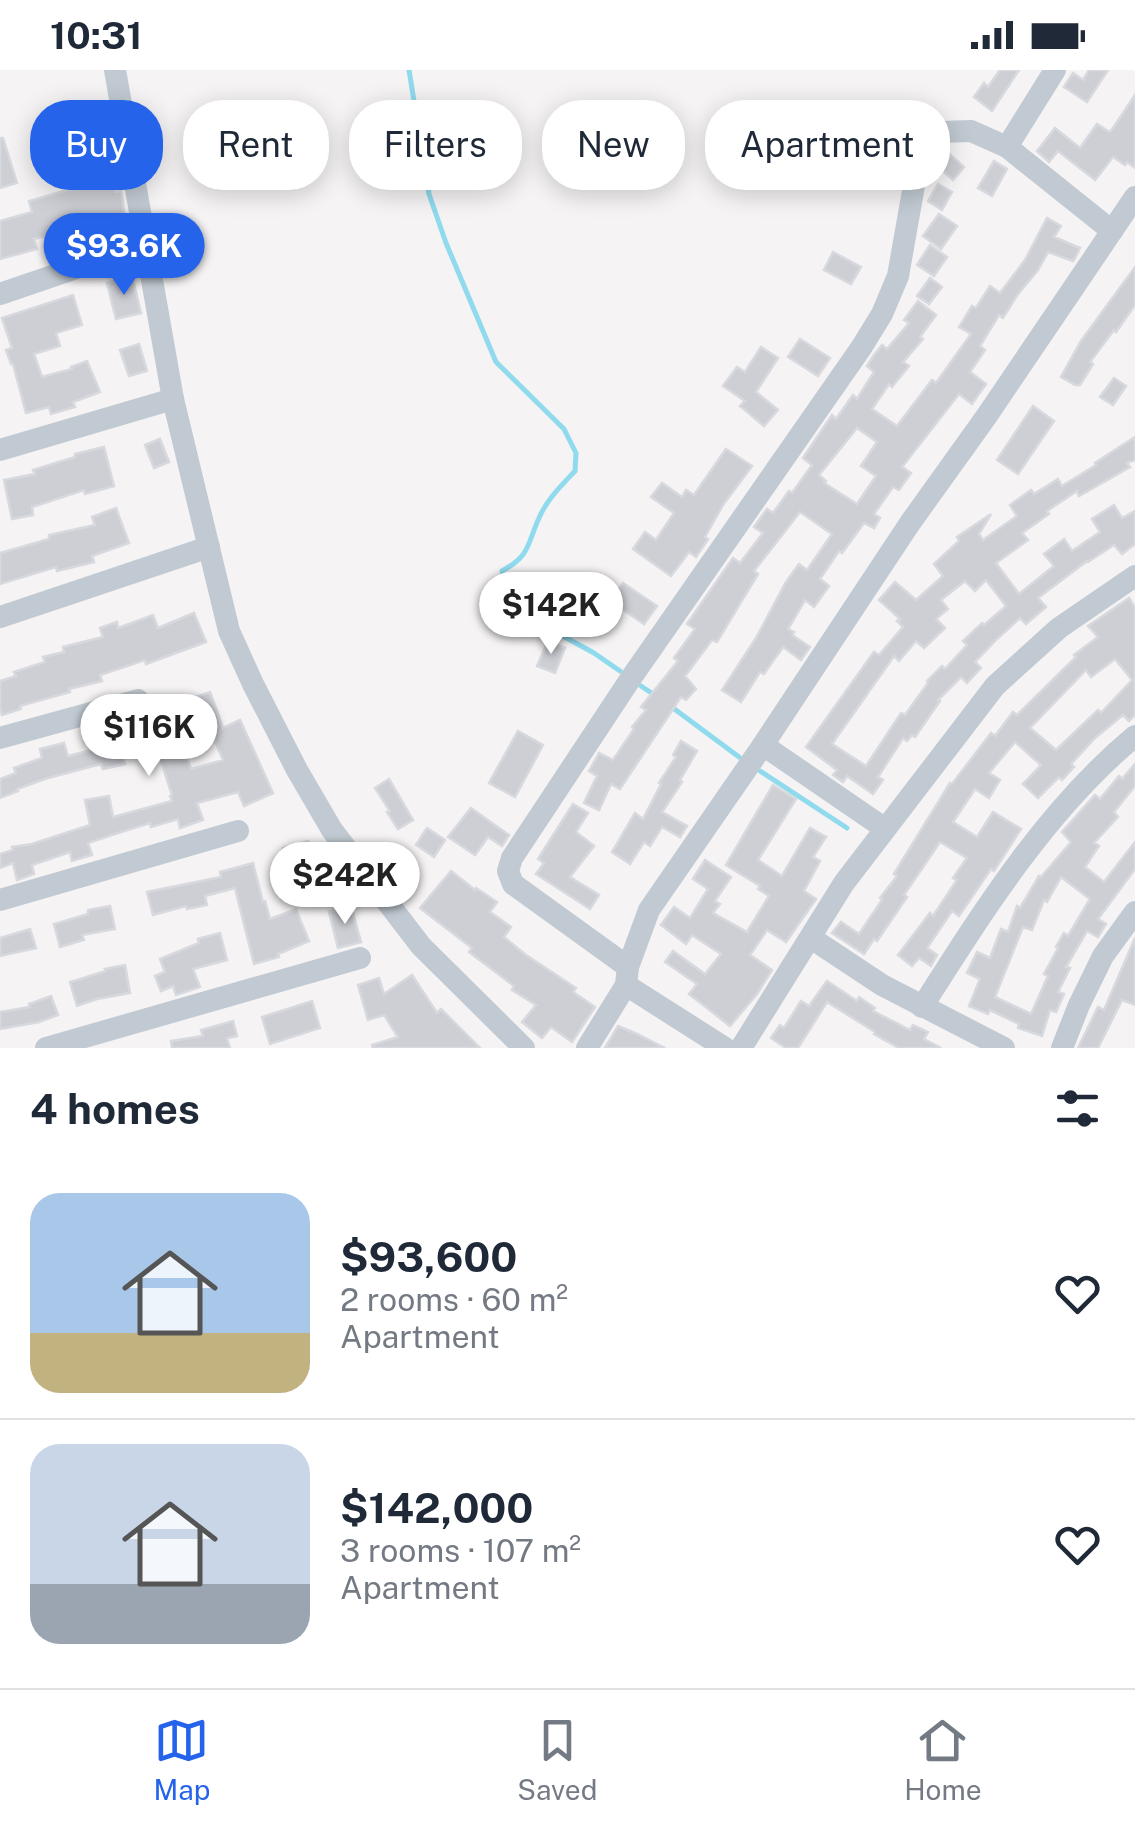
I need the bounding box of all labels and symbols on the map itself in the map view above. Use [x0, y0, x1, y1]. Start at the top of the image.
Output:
pin: $93.6K [43, 213, 205, 298]
pin: $142K [481, 572, 621, 657]
pin: $116K [79, 694, 219, 779]
pin: $242K [275, 842, 415, 927]

